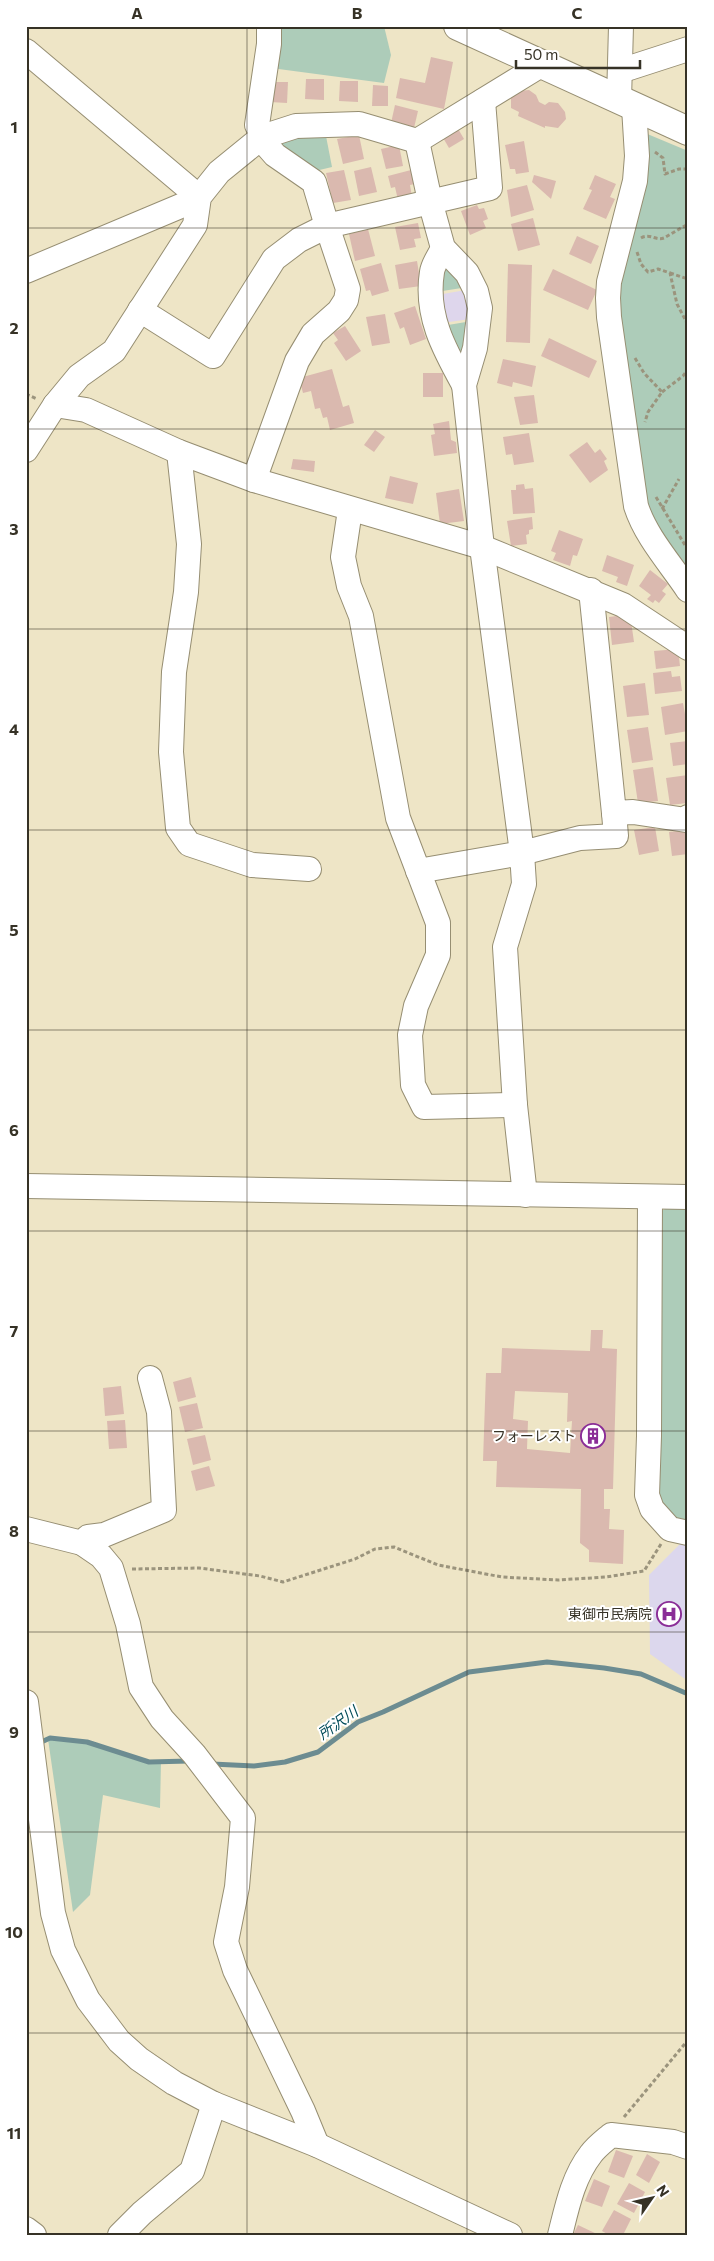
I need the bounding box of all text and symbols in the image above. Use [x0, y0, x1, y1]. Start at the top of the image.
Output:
text: A [131, 3, 143, 22]
text: B [352, 3, 363, 22]
text: C [572, 3, 583, 22]
scale bar [516, 38, 640, 70]
text: 50 m [524, 45, 558, 63]
text: 1 [10, 117, 18, 136]
text: 2 [9, 318, 19, 337]
text: 3 [9, 519, 19, 538]
text: 4 [9, 719, 19, 738]
text: 5 [9, 920, 19, 939]
text: 6 [9, 1120, 19, 1139]
text: 7 [10, 1321, 19, 1340]
building icon: フォーレスト [580, 1423, 606, 1449]
place label: フォーレスト [492, 1427, 576, 1444]
text: 8 [9, 1521, 19, 1540]
hospital icon: 東御市民病院 [656, 1601, 682, 1627]
place label: 東御市民病院 [568, 1605, 652, 1622]
water label: 所沢川 [314, 1701, 363, 1742]
text: 9 [9, 1722, 19, 1741]
text: 10 [5, 1922, 23, 1941]
text: 11 [7, 2123, 21, 2142]
north arrow [626, 2174, 676, 2224]
text: N [653, 2181, 673, 2200]

